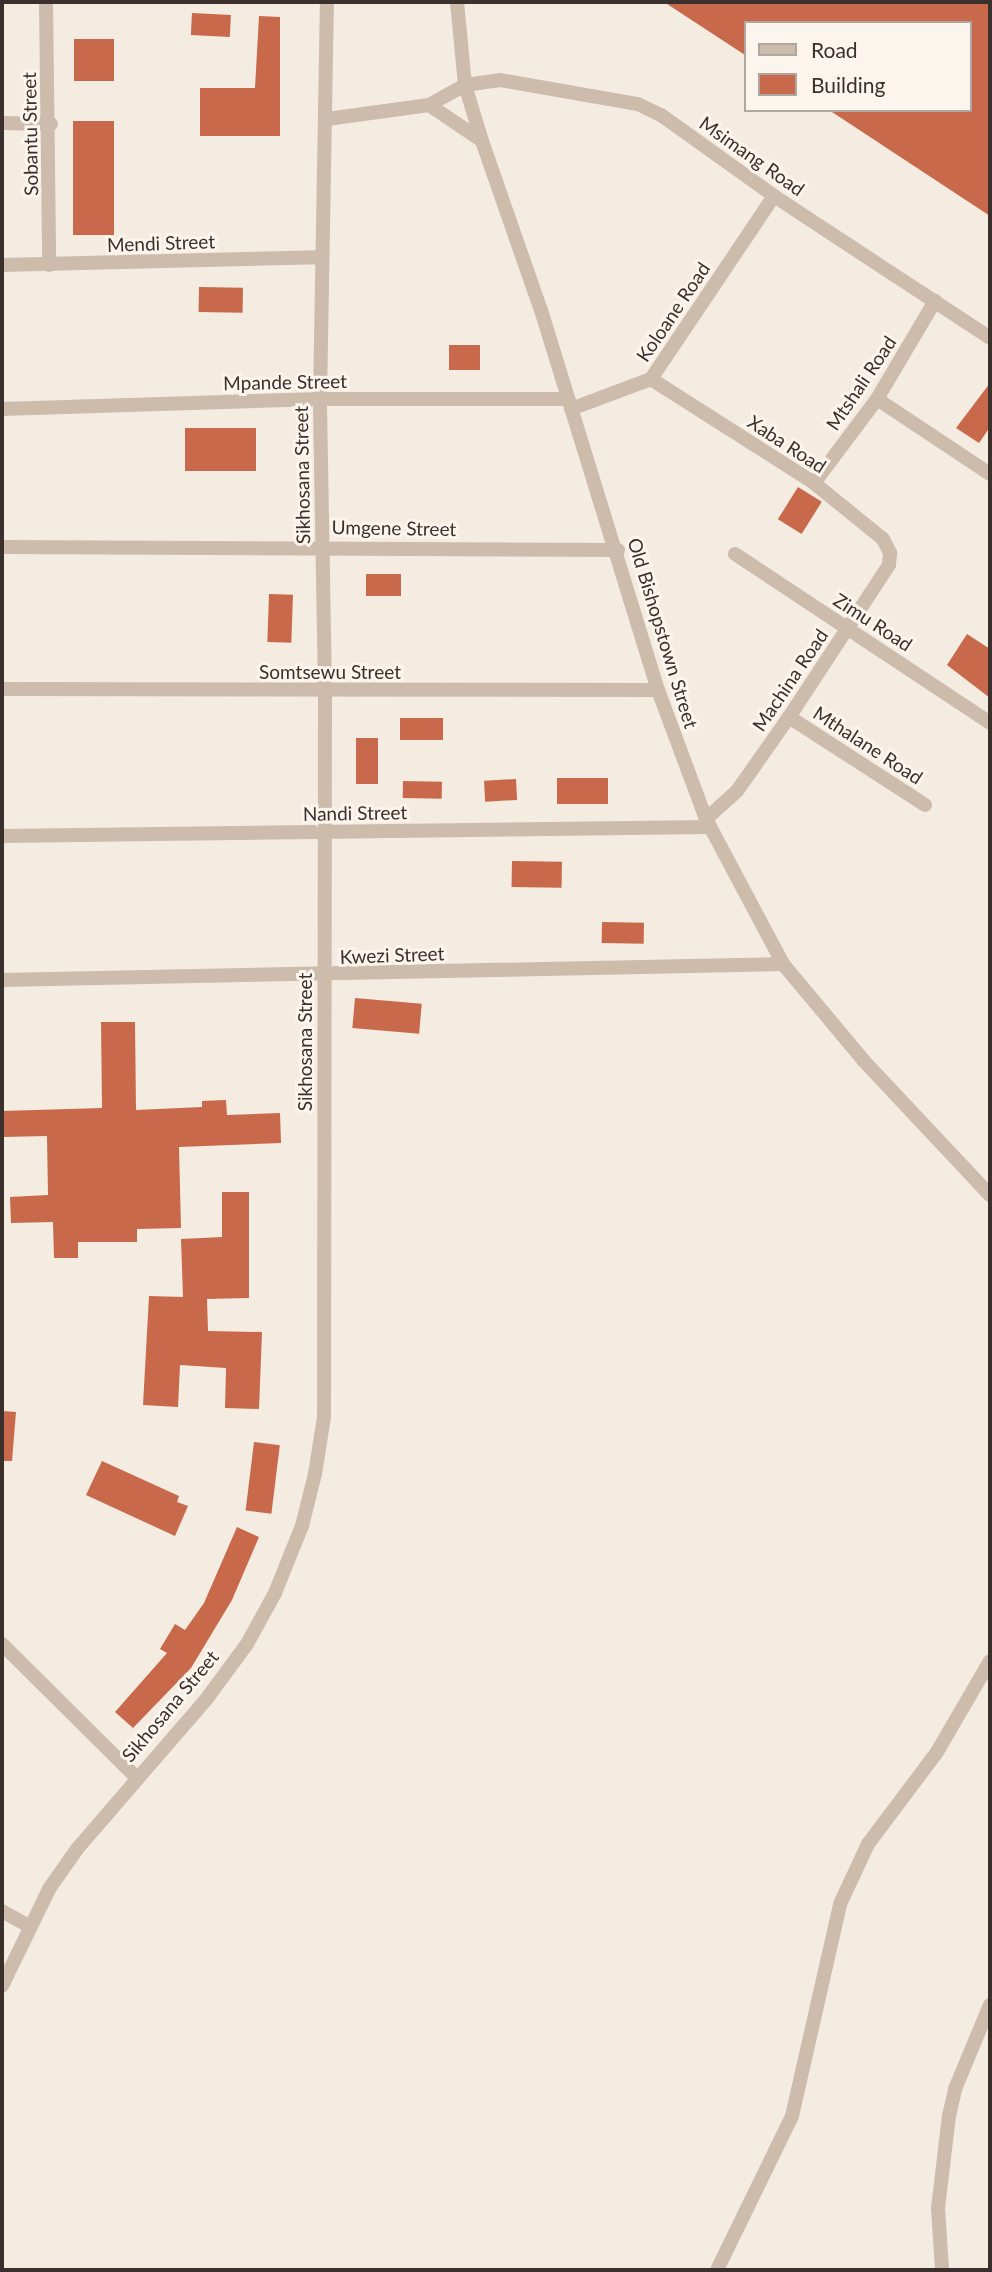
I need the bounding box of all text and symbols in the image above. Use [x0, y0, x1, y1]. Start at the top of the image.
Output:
legend [744, 21, 971, 112]
text: Road [811, 37, 858, 62]
street label: Sobantu Street [18, 72, 42, 196]
text: Building [811, 72, 886, 97]
street label: Msimang Road [695, 111, 809, 201]
street label: Mendi Street [107, 230, 215, 256]
street label: Koloane Road [631, 258, 715, 366]
street label: Mtshali Road [821, 332, 901, 434]
street label: Mpande Street [223, 370, 347, 394]
street label: Sikhosana Street [289, 406, 315, 544]
street label: Xaba Road [744, 410, 830, 478]
street label: Umgene Street [332, 516, 456, 540]
street label: Old Bishopstown Street [623, 535, 703, 731]
street label: Zimu Road [829, 588, 917, 656]
street label: Machina Road [748, 625, 832, 735]
street label: Somtsewu Street [259, 661, 401, 683]
street label: Mthalane Road [809, 701, 927, 789]
street label: Nandi Street [303, 801, 407, 825]
street label: Kwezi Street [339, 942, 445, 968]
street label: Sikhosana Street [294, 973, 316, 1111]
street label: Sikhosana Street [117, 1646, 223, 1766]

